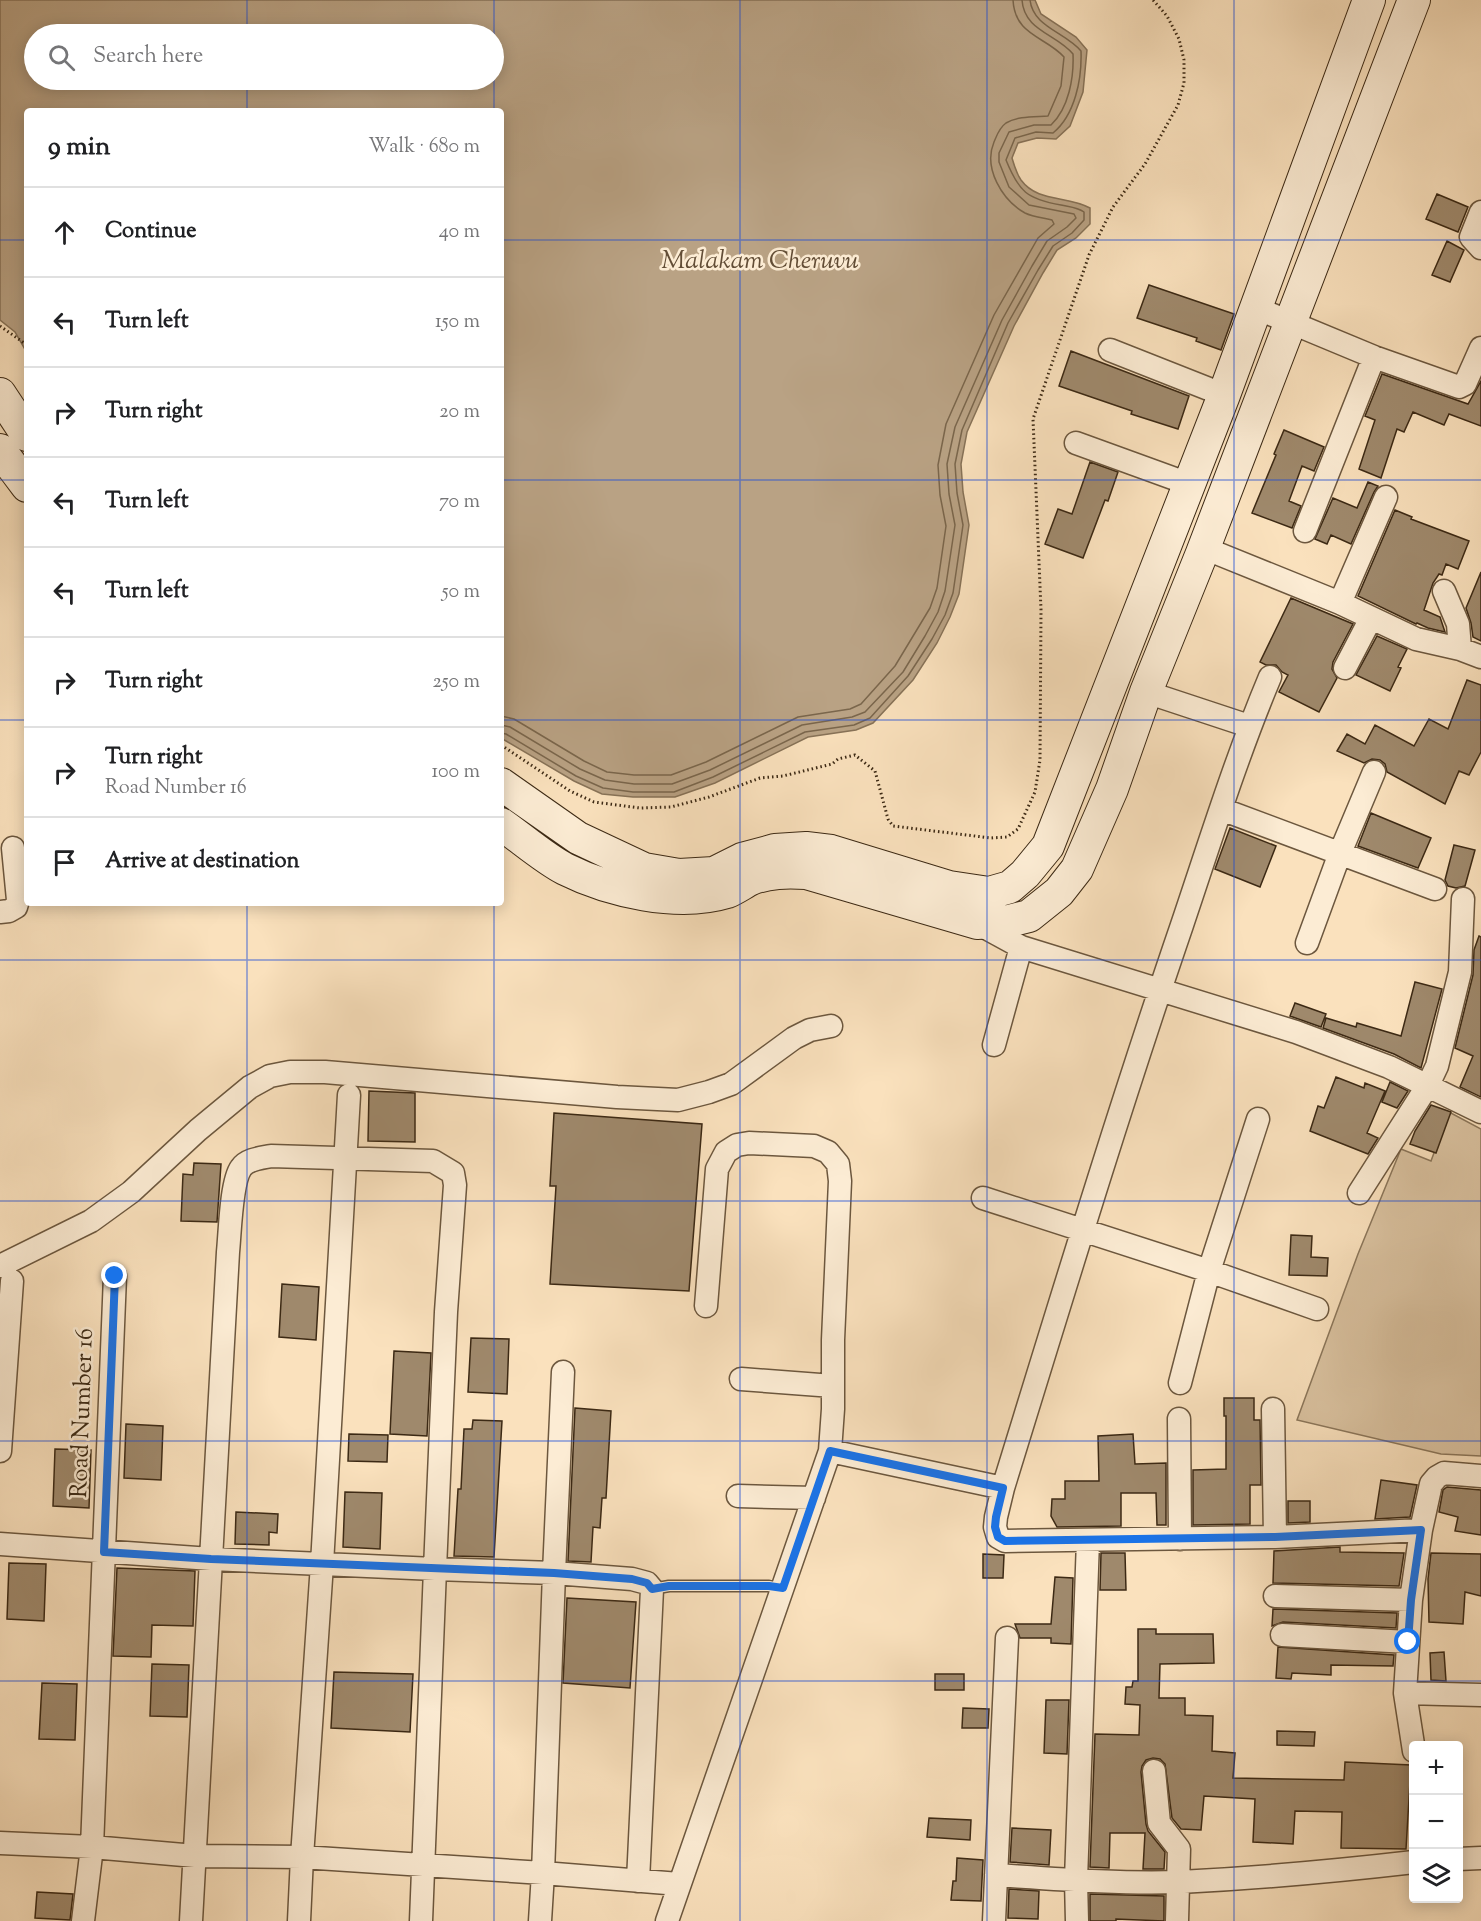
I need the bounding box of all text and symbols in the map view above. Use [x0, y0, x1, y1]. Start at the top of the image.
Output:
search box [24, 24, 504, 90]
icon: search [45, 41, 78, 74]
text: Search here [93, 41, 203, 73]
text: 9 min [48, 129, 110, 166]
text: Walk · 680 m [368, 133, 480, 162]
icon: ahead [48, 216, 81, 249]
text: Continue [105, 216, 196, 248]
text: 40 m [439, 218, 480, 247]
water label: Malakam Cheruvu [661, 243, 859, 280]
icon: left [48, 306, 81, 339]
text: Turn left [105, 306, 188, 338]
text: 150 m [435, 308, 480, 337]
icon: right [48, 396, 81, 429]
text: Turn right [105, 396, 202, 428]
text: 20 m [439, 398, 480, 427]
icon: left [48, 486, 81, 519]
text: Turn left [105, 486, 188, 518]
text: 70 m [439, 488, 480, 517]
icon: left [48, 576, 81, 609]
text: Turn left [105, 576, 188, 608]
text: 50 m [442, 578, 480, 607]
icon: right [48, 666, 81, 699]
text: Turn right [105, 666, 202, 698]
text: 250 m [432, 668, 480, 697]
text: Turn right [105, 742, 202, 774]
icon: right [48, 756, 81, 789]
text: 100 m [431, 758, 480, 787]
text: Road Number 16 [105, 774, 247, 803]
icon: arrive [48, 846, 81, 879]
text: Arrive at destination [105, 846, 300, 878]
route end [101, 1262, 127, 1288]
street label: Road Number 16 [63, 1327, 103, 1499]
route start [1394, 1628, 1420, 1654]
map controls [1409, 1741, 1463, 1903]
button: + [1409, 1741, 1463, 1795]
button: − [1409, 1795, 1463, 1849]
button: layers [1409, 1849, 1463, 1903]

